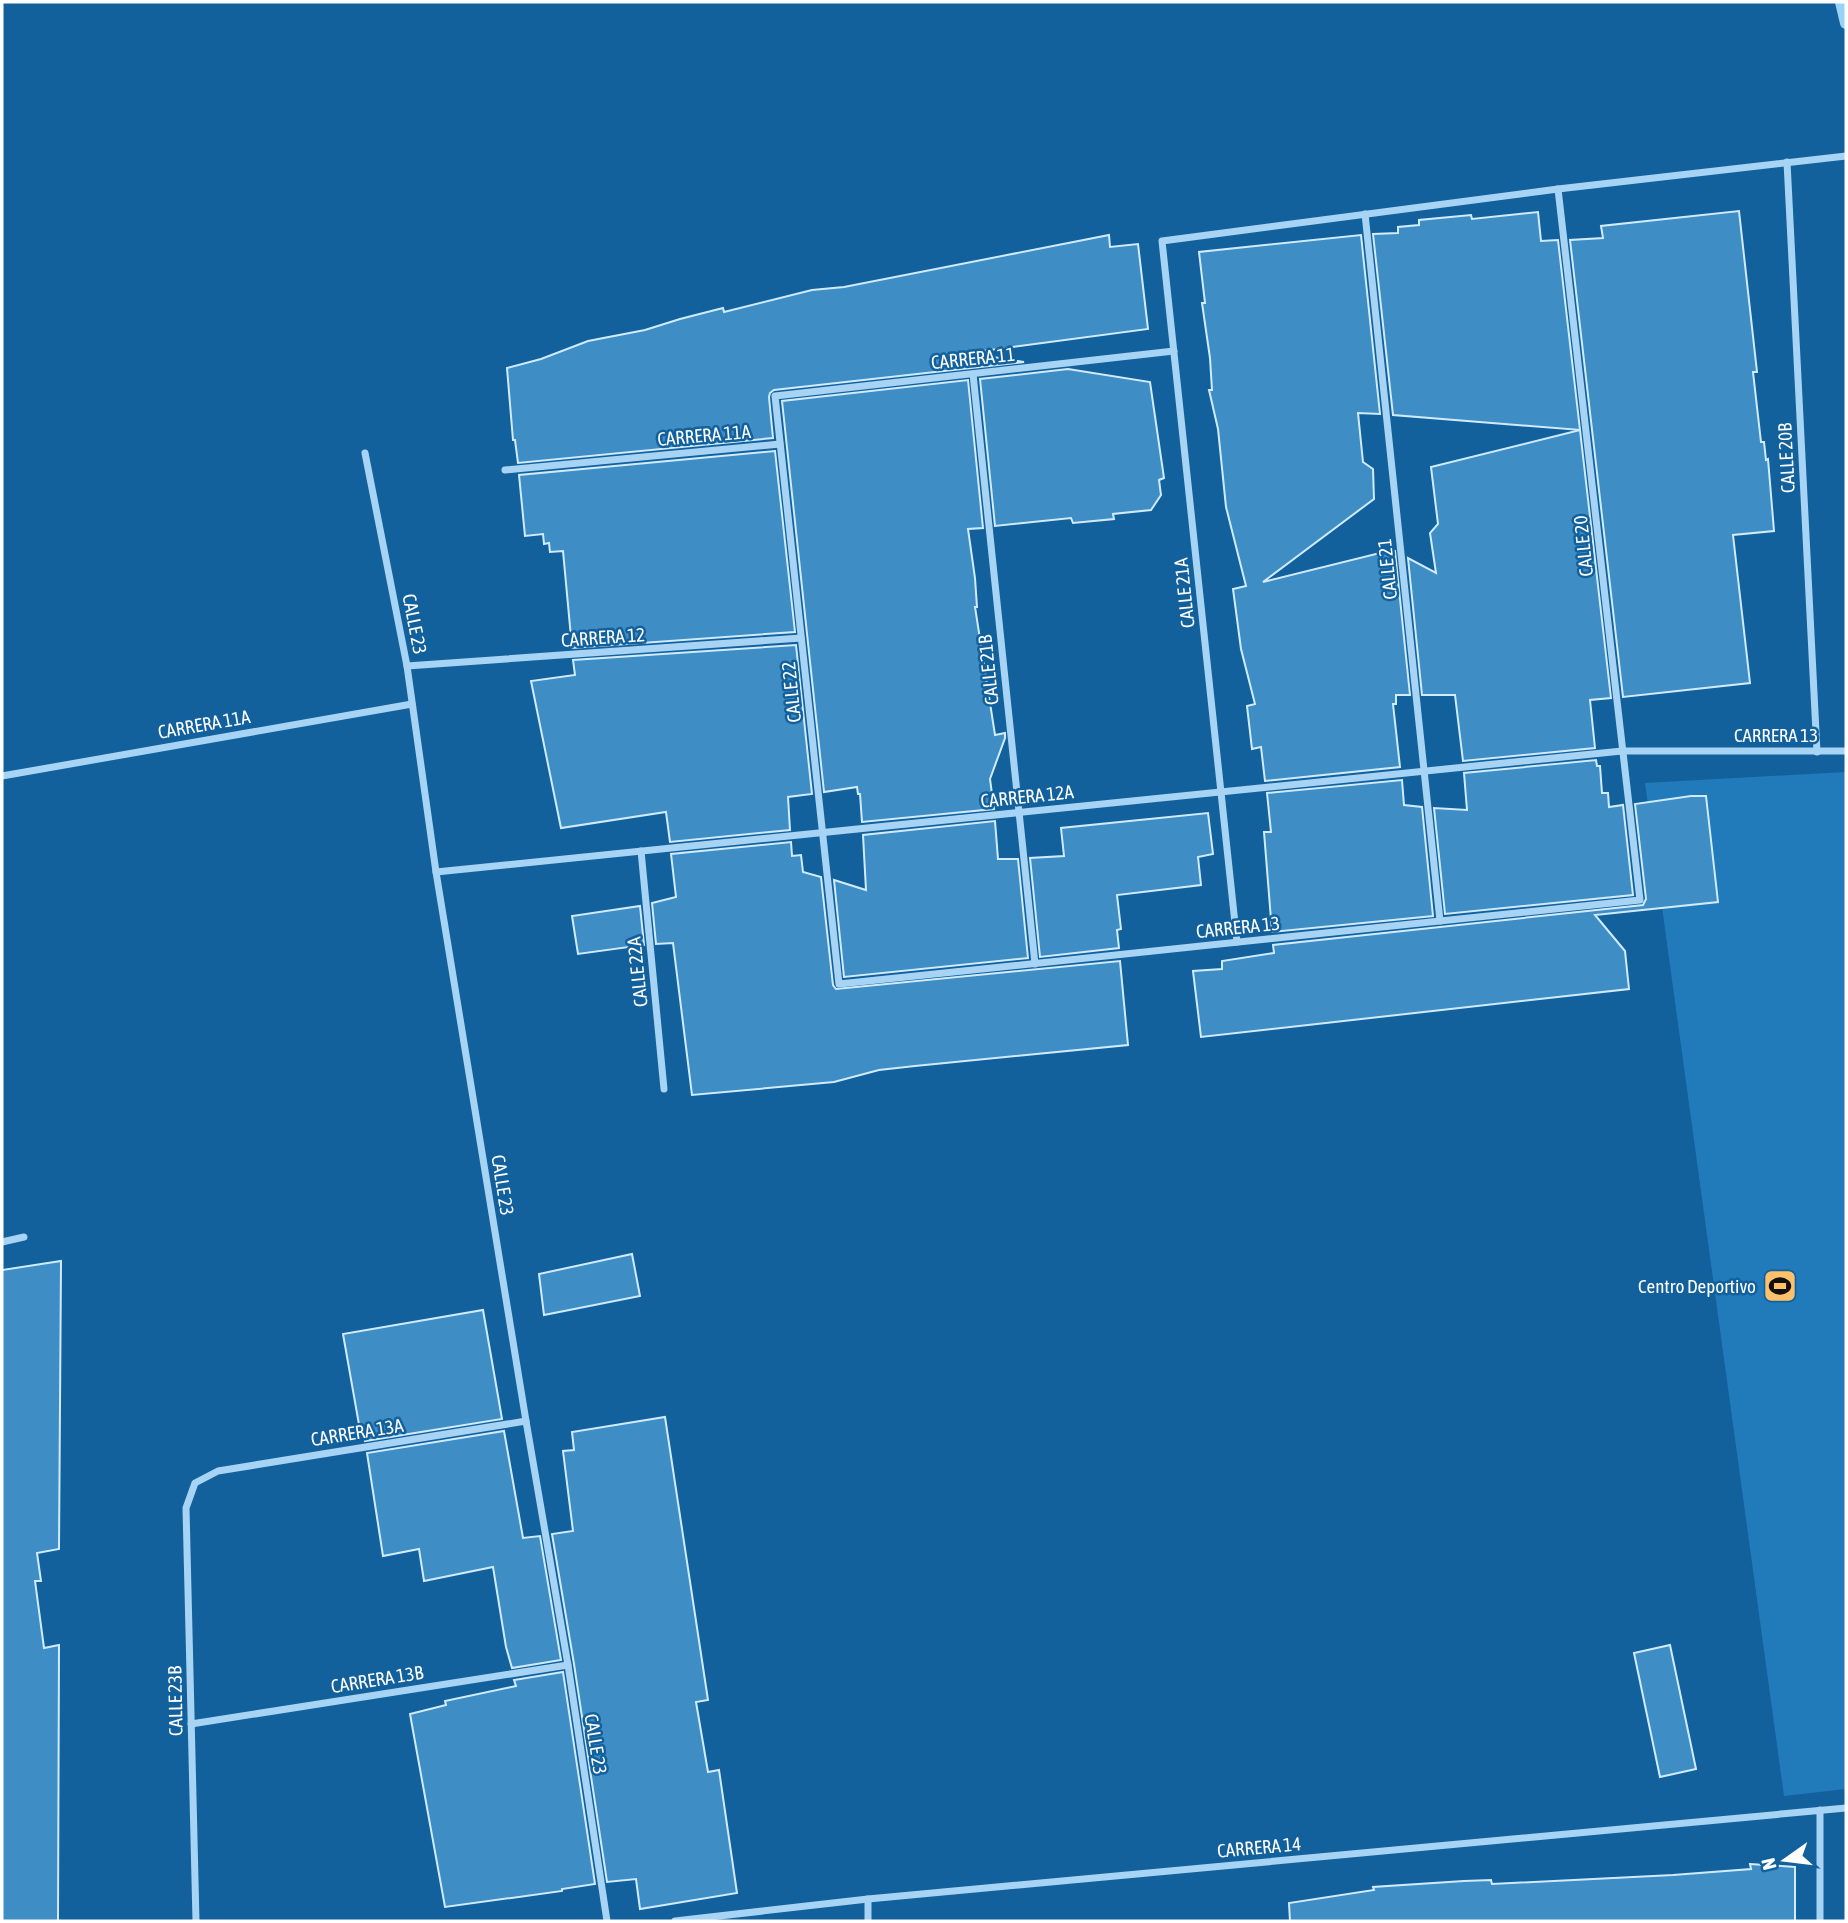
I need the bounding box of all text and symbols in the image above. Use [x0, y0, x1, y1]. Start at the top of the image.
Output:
street label: CARRERA 11 [930, 343, 1016, 373]
street label: CARRERA 11A [656, 420, 752, 450]
street label: CALLE 20B [1773, 422, 1799, 494]
street label: CALLE 20 [1569, 514, 1597, 578]
street label: CALLE 21 [1373, 537, 1401, 601]
street label: CALLE 21A [1169, 556, 1199, 629]
street label: CALLE 23 [398, 592, 432, 656]
street label: CARRERA 12 [560, 623, 646, 651]
street label: CALLE 21B [973, 634, 1003, 706]
street label: CALLE 22 [777, 660, 805, 724]
street label: CARRERA 11A [156, 705, 253, 743]
street label: CARRERA 13 [1734, 724, 1818, 746]
street label: CARRERA 12A [979, 780, 1075, 812]
street label: CARRERA 13 [1195, 912, 1281, 942]
street label: CALLE 22A [622, 935, 652, 1008]
street label: CALLE 23 [487, 1153, 519, 1217]
sports icon: Centro Deportivo [1761, 1267, 1799, 1305]
place label: Centro Deportivo [1638, 1275, 1756, 1297]
street label: CARRERA 13A [309, 1414, 406, 1450]
street label: CARRERA 13B [329, 1661, 425, 1697]
street label: CALLE 23B [163, 1666, 187, 1736]
street label: CALLE 23 [580, 1712, 612, 1776]
north arrow [1750, 1825, 1820, 1895]
street label: CARRERA 14 [1216, 1832, 1302, 1862]
text: N [1756, 1856, 1781, 1872]

